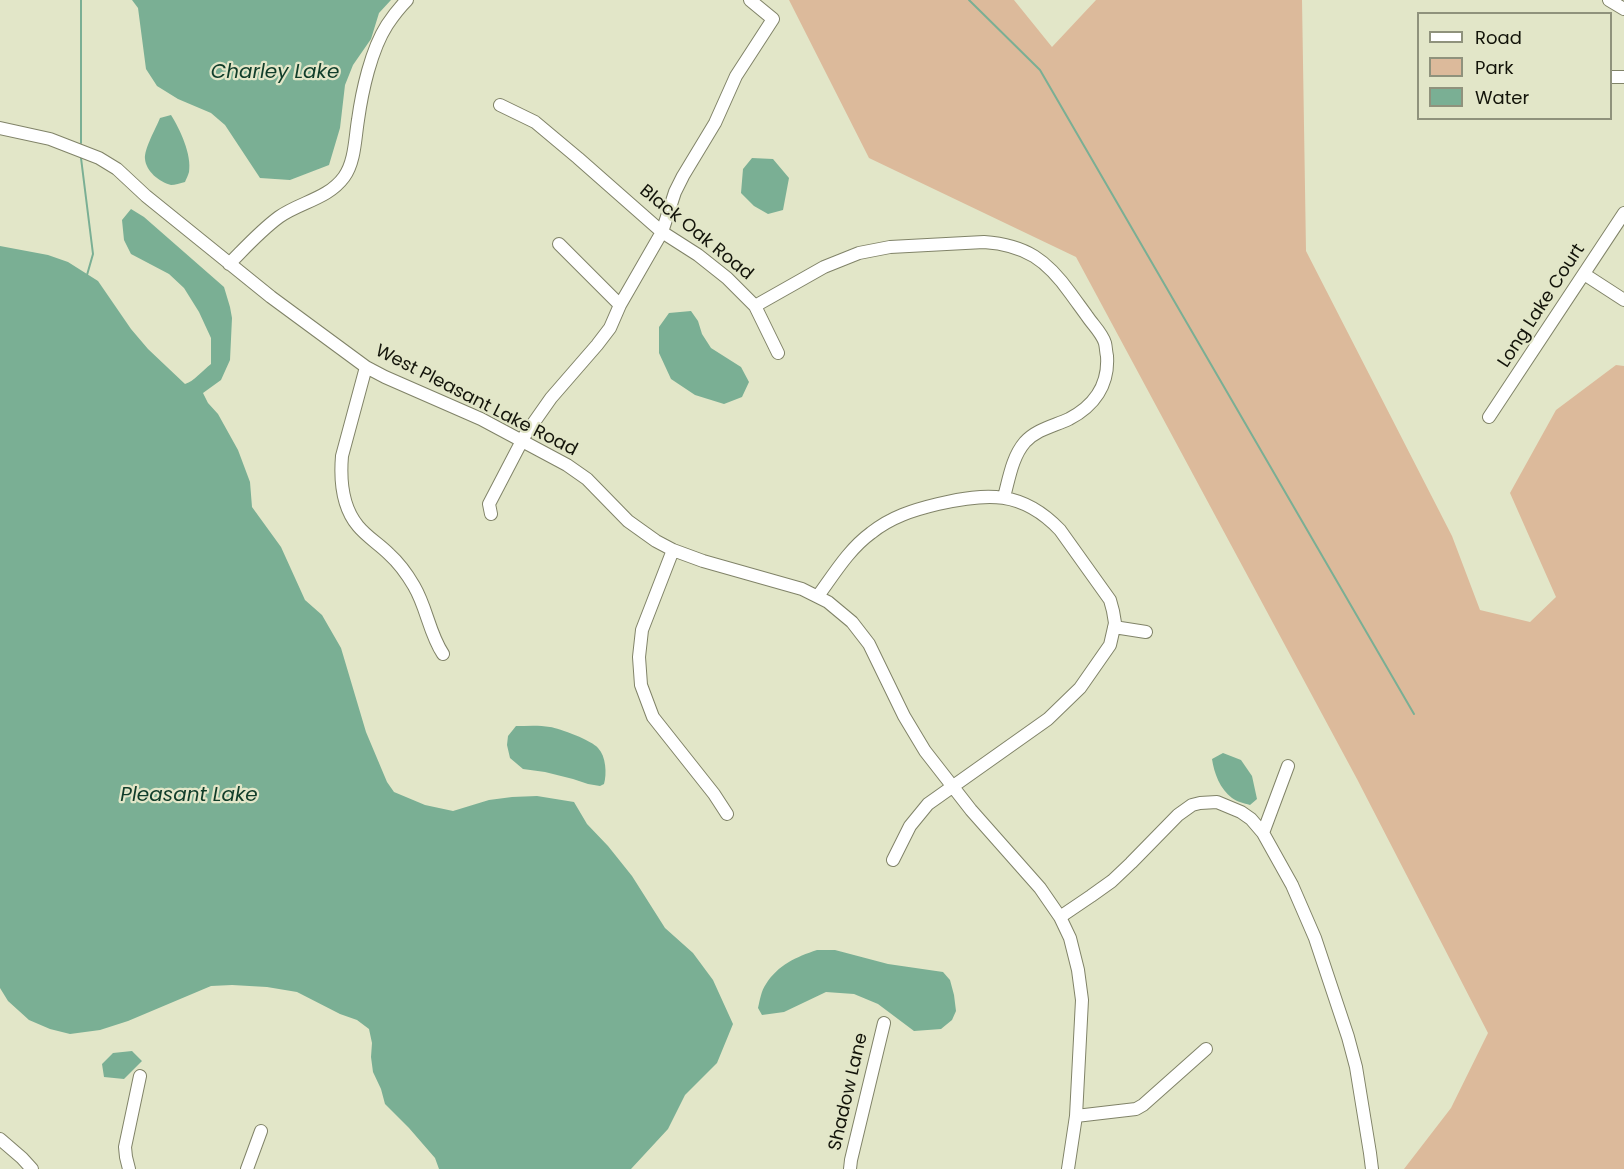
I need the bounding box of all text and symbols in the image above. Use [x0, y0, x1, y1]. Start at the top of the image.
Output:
legend [1417, 12, 1612, 120]
text: Road [1475, 25, 1522, 50]
text: Park [1475, 55, 1514, 80]
water label: Charley Lake [211, 61, 339, 85]
text: Water [1475, 85, 1529, 110]
street label: Black Oak Road [635, 181, 757, 285]
street label: Long Lake Court [1494, 240, 1590, 372]
street label: West Pleasant Lake Road [371, 341, 581, 461]
water label: Pleasant Lake [120, 784, 258, 808]
street label: Shadow Lane [825, 1031, 873, 1153]

